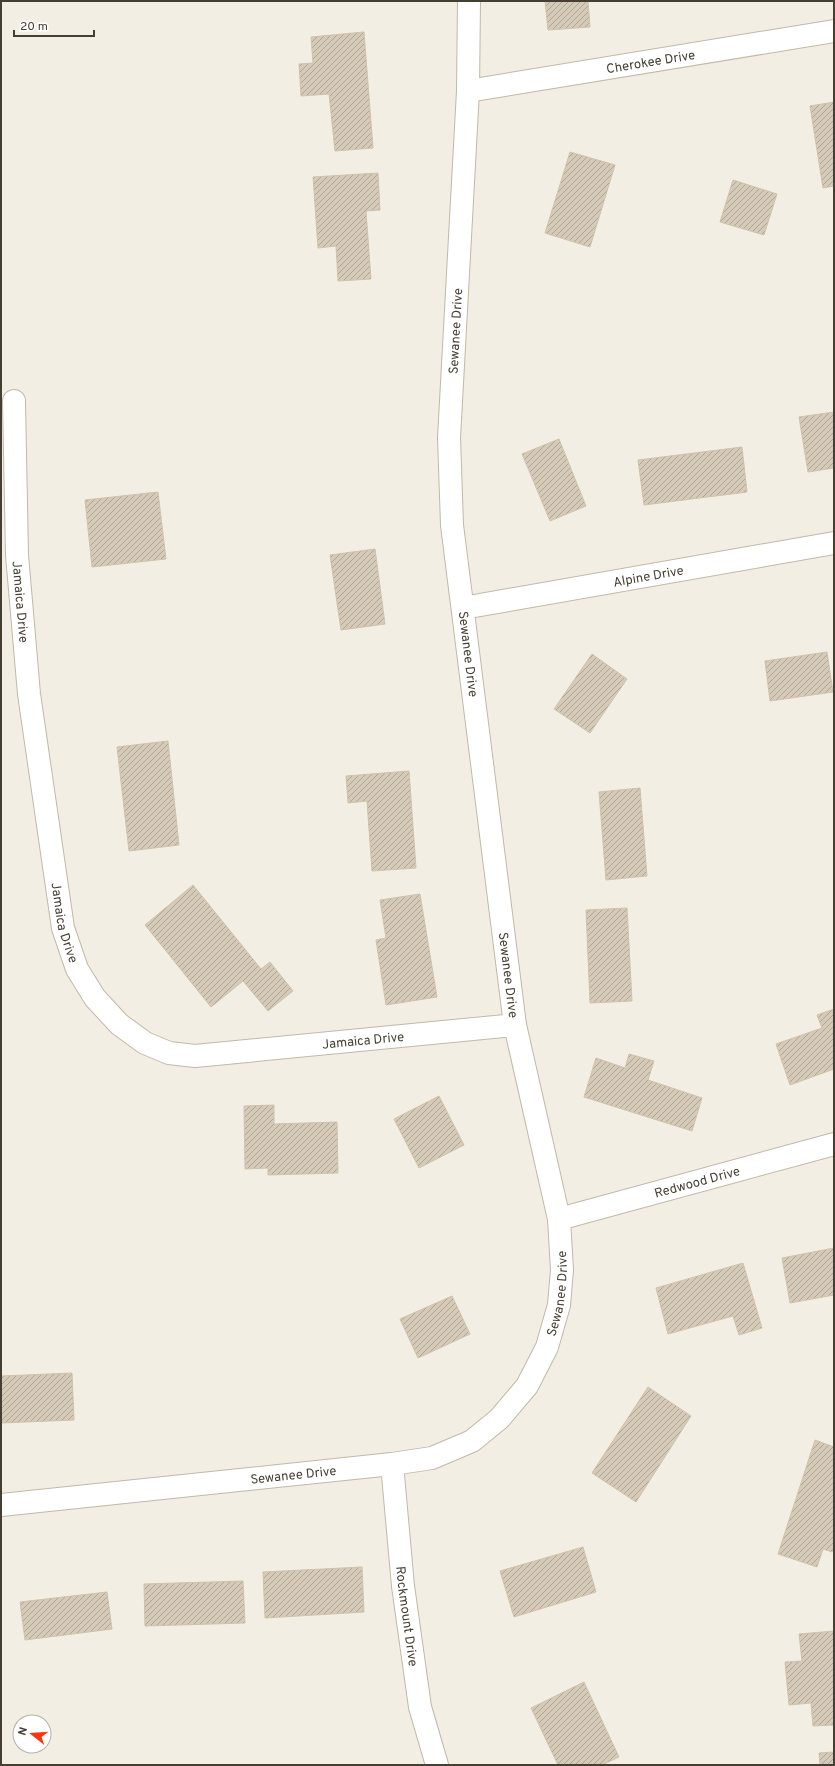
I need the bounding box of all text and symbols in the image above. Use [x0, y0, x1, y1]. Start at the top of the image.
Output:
scale bar [14, 12, 94, 38]
text: 20 m [20, 19, 48, 35]
street label: Cherokee Drive [605, 48, 696, 78]
street label: Sewanee Drive [447, 288, 467, 375]
street label: Jamaica Drive [8, 560, 31, 644]
street label: Alpine Drive [612, 563, 685, 592]
street label: Sewanee Drive [454, 610, 480, 698]
street label: Jamaica Drive [46, 881, 80, 966]
street label: Sewanee Drive [494, 931, 520, 1019]
street label: Jamaica Drive [321, 1030, 405, 1054]
street label: Redwood Drive [653, 1164, 742, 1203]
street label: Sewanee Drive [544, 1250, 572, 1338]
street label: Sewanee Drive [250, 1464, 337, 1489]
street label: Rockmount Drive [391, 1565, 420, 1668]
north arrow [12, 1714, 52, 1754]
text: N [16, 1726, 31, 1737]

